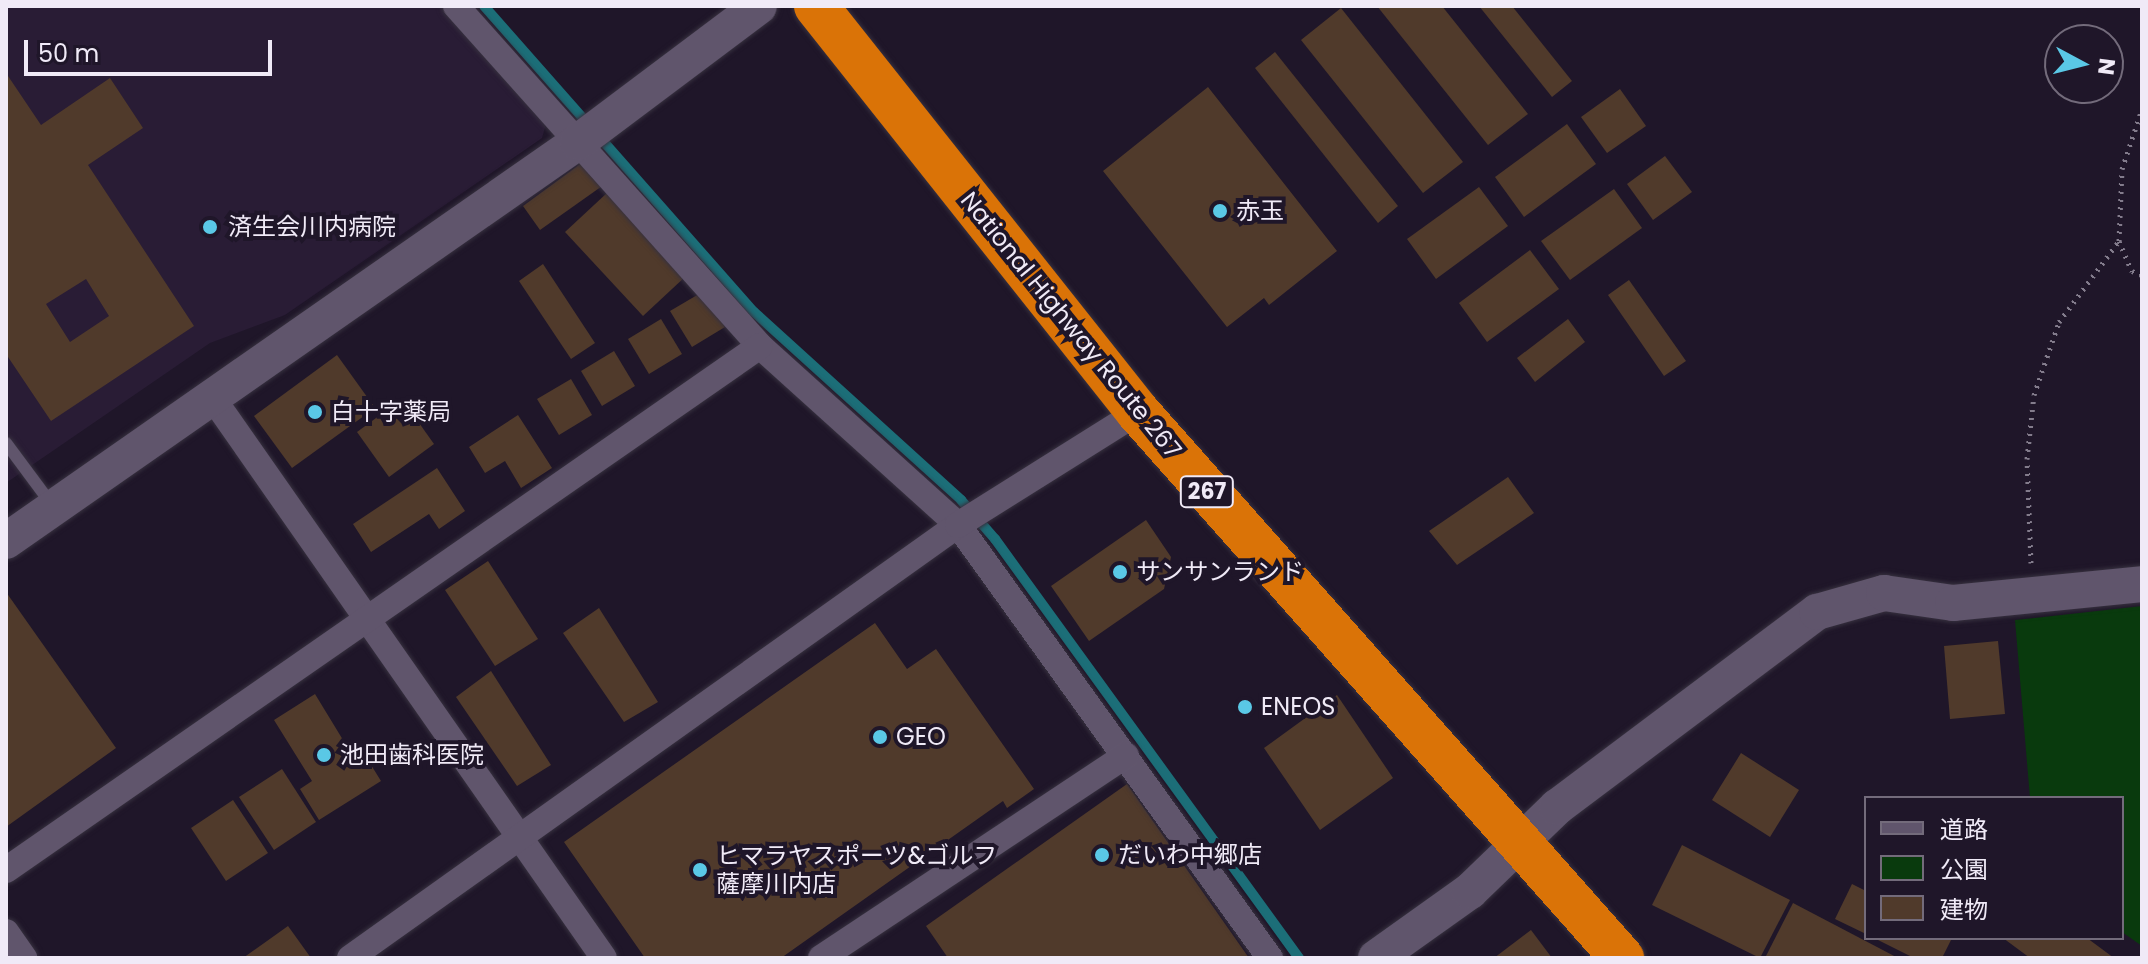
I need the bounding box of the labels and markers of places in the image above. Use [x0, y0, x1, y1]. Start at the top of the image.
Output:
place label: 赤玉 [1236, 197, 1284, 225]
marker: 赤玉 [1211, 202, 1229, 220]
place label: 済生会川内病院 [228, 213, 396, 241]
marker: 済生会川内病院 [199, 216, 221, 238]
place label: 白十字薬局 [331, 398, 451, 426]
marker: 白十字薬局 [306, 403, 324, 421]
place label: サンサンランド [1136, 558, 1304, 586]
marker: サンサンランド [1111, 563, 1129, 581]
place label: ENEOS [1261, 693, 1335, 721]
marker: ENEOS [1236, 698, 1254, 716]
place label: GEO [896, 723, 946, 751]
marker: GEO [871, 728, 889, 746]
place label: 池田歯科医院 [340, 741, 484, 769]
marker: 池田歯科医院 [315, 746, 333, 764]
place label: だいわ中郷店 [1118, 841, 1262, 869]
place label: ヒマラヤスポーツ&ゴルフ 薩摩川内店 [716, 842, 998, 898]
marker: だいわ中郷店 [1093, 846, 1111, 864]
marker: ヒマラヤスポーツ&ゴルフ 薩摩川内店 [691, 861, 709, 879]

